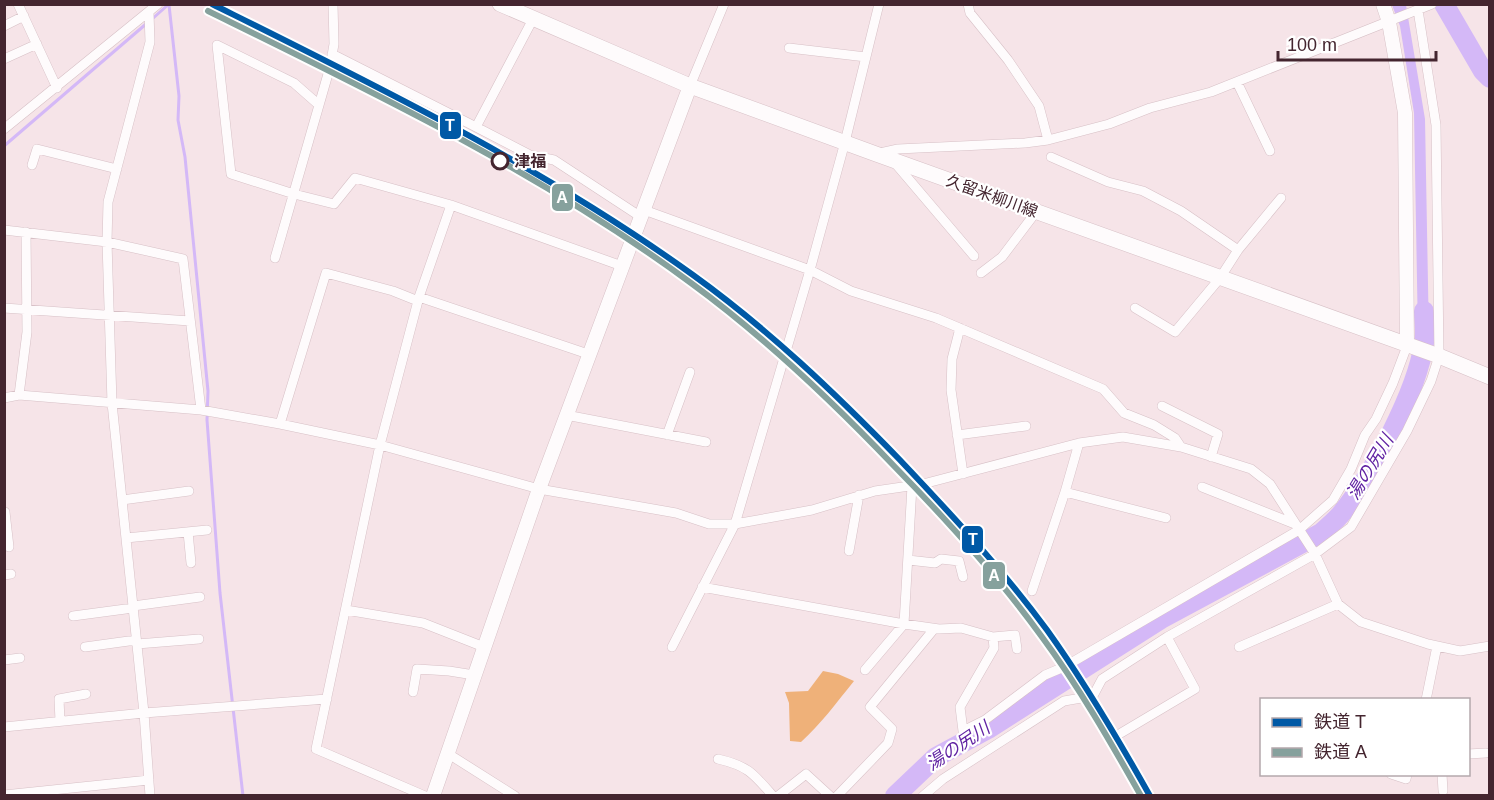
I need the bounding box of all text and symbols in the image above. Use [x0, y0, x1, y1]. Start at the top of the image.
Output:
scale bar [1278, 24, 1436, 62]
text: 100 m [1287, 35, 1337, 55]
line badge: T [439, 111, 462, 140]
text: T [445, 117, 455, 134]
marker: 津福 [491, 152, 509, 170]
place label: 津福 [514, 153, 546, 170]
street label: 久留米柳川線 [944, 172, 1040, 220]
line badge: A [551, 183, 574, 212]
text: A [556, 189, 568, 206]
water label: 湯の尻川 [1343, 429, 1398, 503]
line badge: T [961, 525, 984, 554]
text: T [968, 531, 978, 548]
line badge: A [982, 561, 1006, 590]
text: A [988, 567, 1000, 584]
legend [1260, 698, 1470, 776]
text: 鉄道 T [1314, 712, 1366, 732]
water label: 湯の尻川 [923, 716, 995, 774]
text: 鉄道 A [1314, 742, 1367, 762]

